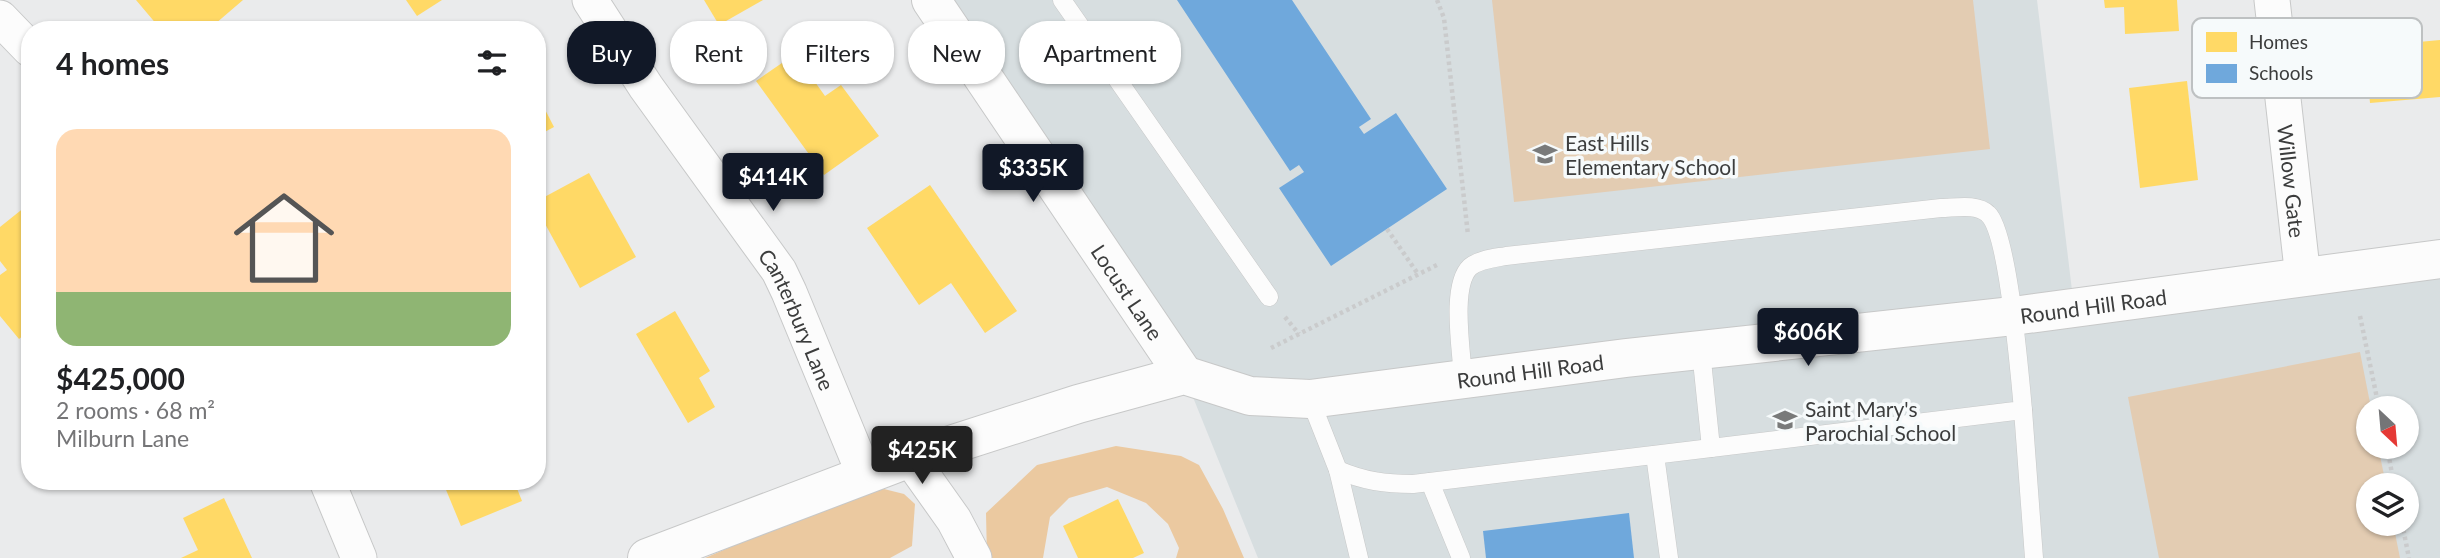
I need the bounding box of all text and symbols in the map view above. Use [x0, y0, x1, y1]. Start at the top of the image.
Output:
legend [2192, 18, 2422, 98]
chip: Buy [567, 21, 656, 84]
chip: Rent [670, 21, 767, 84]
chip: Filters [781, 21, 894, 84]
chip: New [908, 21, 1005, 84]
chip: Apartment [1019, 21, 1181, 84]
text: Homes [2249, 30, 2308, 53]
icon: filters [473, 44, 511, 82]
text: 4 homes [56, 45, 169, 81]
text: Schools [2249, 61, 2313, 84]
street label: Willow Gate [2273, 123, 2311, 239]
place label: East Hills Elementary School [1565, 130, 1736, 179]
school or university icon: East Hills Elementary School [1531, 140, 1559, 168]
pin: $335K [984, 144, 1082, 204]
text: $335K [998, 153, 1068, 181]
pin: $414K [724, 154, 822, 213]
text: $414K [738, 162, 808, 190]
icon: home [221, 175, 347, 301]
street label: Locust Lane [1087, 239, 1169, 344]
street label: Canterbury Lane [754, 243, 841, 394]
street label: Round Hill Road [2018, 283, 2168, 327]
pin: $606K [1759, 308, 1857, 368]
text: $606K [1773, 317, 1843, 345]
street label: Round Hill Road [1455, 349, 1605, 392]
text: $425,000 [56, 360, 185, 396]
text: 2 rooms · 68 m² [56, 396, 215, 424]
place label: Saint Mary's Parochial School [1805, 396, 1956, 445]
north arrow [2356, 396, 2418, 458]
map controls [2356, 396, 2419, 536]
school or university icon: Saint Mary's Parochial School [1771, 406, 1799, 434]
text: Milburn Lane [56, 424, 189, 452]
pin: $425K [873, 426, 971, 486]
text: $425K [887, 435, 957, 463]
button: layers [2356, 473, 2419, 536]

